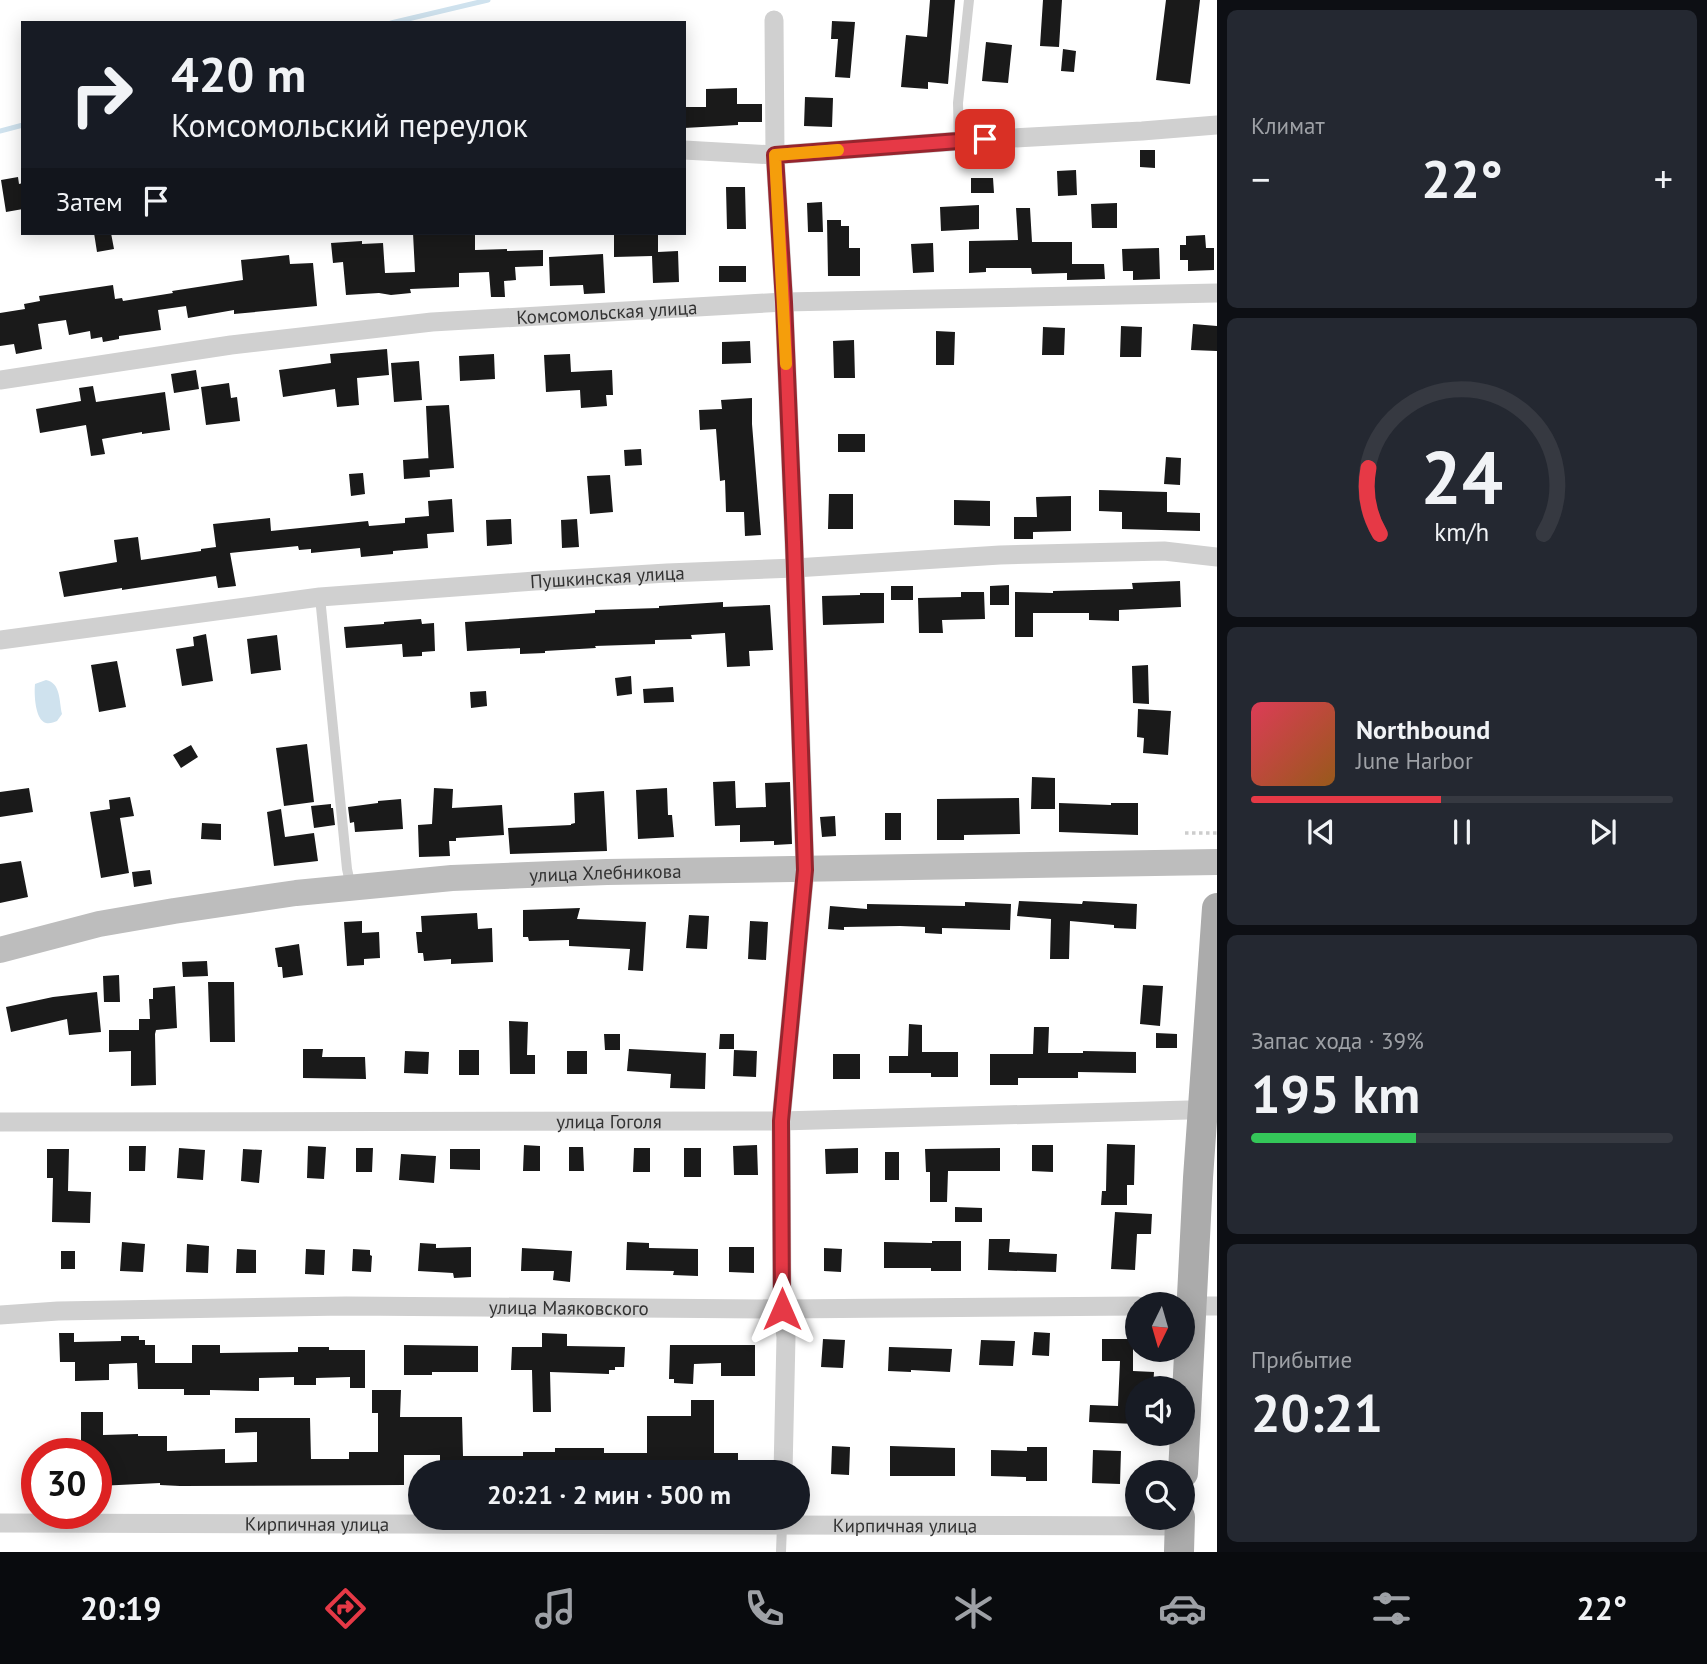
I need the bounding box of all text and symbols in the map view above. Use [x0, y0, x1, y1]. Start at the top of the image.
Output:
text: 420 m [171, 42, 306, 106]
icon: right [56, 49, 147, 140]
text: Комсомольский переулок [171, 104, 528, 146]
pin [955, 109, 1015, 169]
text: Климат [1251, 111, 1325, 140]
icon: arrive [966, 120, 1004, 158]
text: 22° [1421, 145, 1503, 212]
text: − [1251, 154, 1270, 203]
text: + [1654, 154, 1673, 203]
icon: arrive [137, 182, 175, 220]
text: Затем [56, 185, 123, 218]
street label: Комсомольская улица [516, 295, 698, 329]
text: 24 [1421, 430, 1503, 524]
text: km/h [1435, 515, 1489, 547]
street label: Пушкинская улица [529, 560, 685, 593]
text: Northbound [1356, 713, 1490, 746]
text: June Harbor [1356, 746, 1473, 775]
icon: previous [1302, 813, 1340, 851]
icon: pause [1443, 813, 1481, 851]
icon: next [1584, 813, 1622, 851]
street label: улица Хлебникова [529, 859, 682, 887]
text: Запас хода · 39% [1251, 1026, 1424, 1055]
text: 195 km [1251, 1060, 1420, 1127]
street label: улица Гоголя [556, 1109, 662, 1133]
position arrow [745, 1272, 819, 1346]
north arrow [1125, 1292, 1195, 1362]
map controls [1125, 1292, 1195, 1530]
street label: улица Маяковского [489, 1295, 649, 1320]
text: Прибытие [1251, 1345, 1352, 1374]
button: sound [1125, 1376, 1195, 1446]
text: 20:21 [1251, 1379, 1383, 1446]
speed limit sign: 30 [21, 1438, 112, 1529]
button: search [1125, 1460, 1195, 1530]
text: 20:21 · 2 мин · 500 m [487, 1478, 731, 1511]
street label: Кирпичная улица [245, 1512, 389, 1536]
street label: Кирпичная улица [833, 1513, 977, 1537]
icon: directions [321, 1584, 370, 1633]
icon: music [531, 1584, 580, 1633]
icon: phone [740, 1584, 789, 1633]
icon: climate [949, 1584, 998, 1633]
icon: car [1158, 1584, 1207, 1633]
icon: filters [1367, 1584, 1416, 1633]
text: 20:19 [80, 1587, 161, 1629]
text: 22° [1577, 1587, 1627, 1629]

